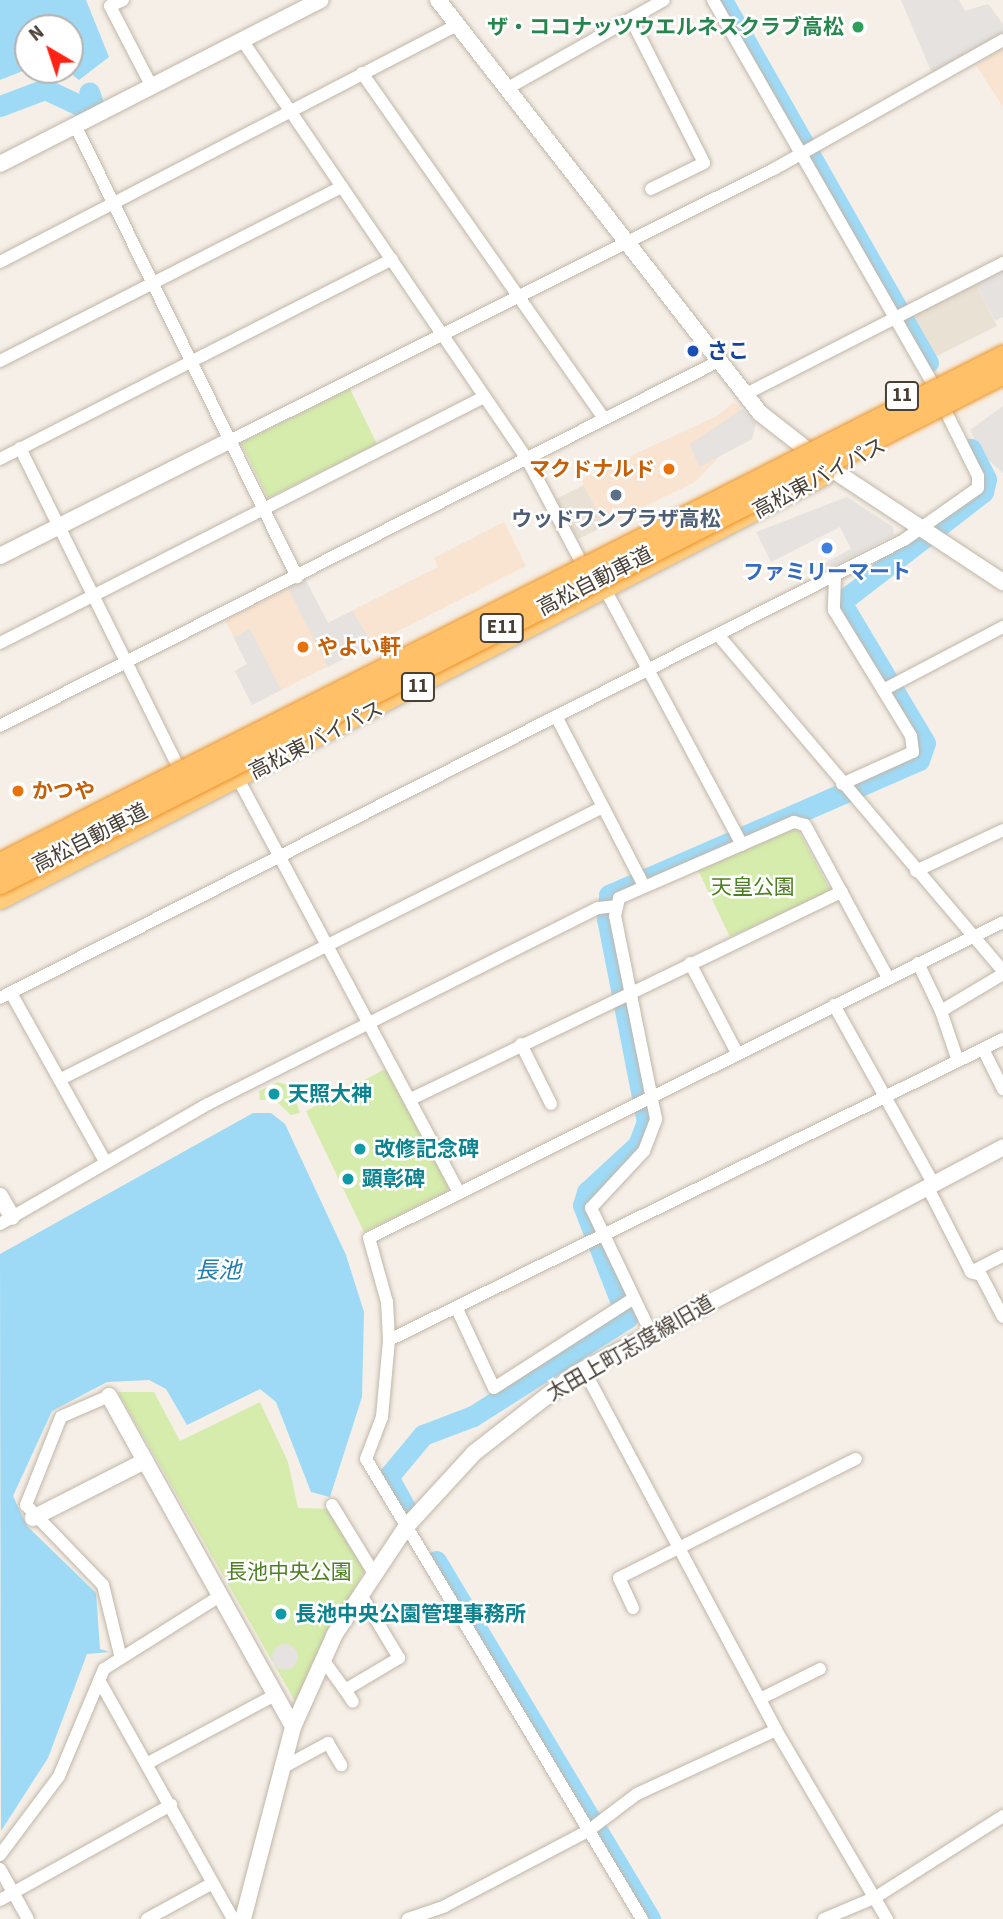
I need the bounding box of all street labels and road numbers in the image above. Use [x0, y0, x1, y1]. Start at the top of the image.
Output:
road number: 11 [884, 380, 920, 412]
street label: 高松東バイパス [748, 432, 890, 524]
street label: 高松自動車道 [533, 541, 657, 621]
road number: E11 [479, 612, 525, 643]
road number: 11 [400, 672, 436, 702]
street label: 高松東バイパス [245, 695, 387, 785]
street label: 高松自動車道 [28, 798, 152, 878]
street label: 太田上町志度線旧道 [542, 1290, 718, 1406]

